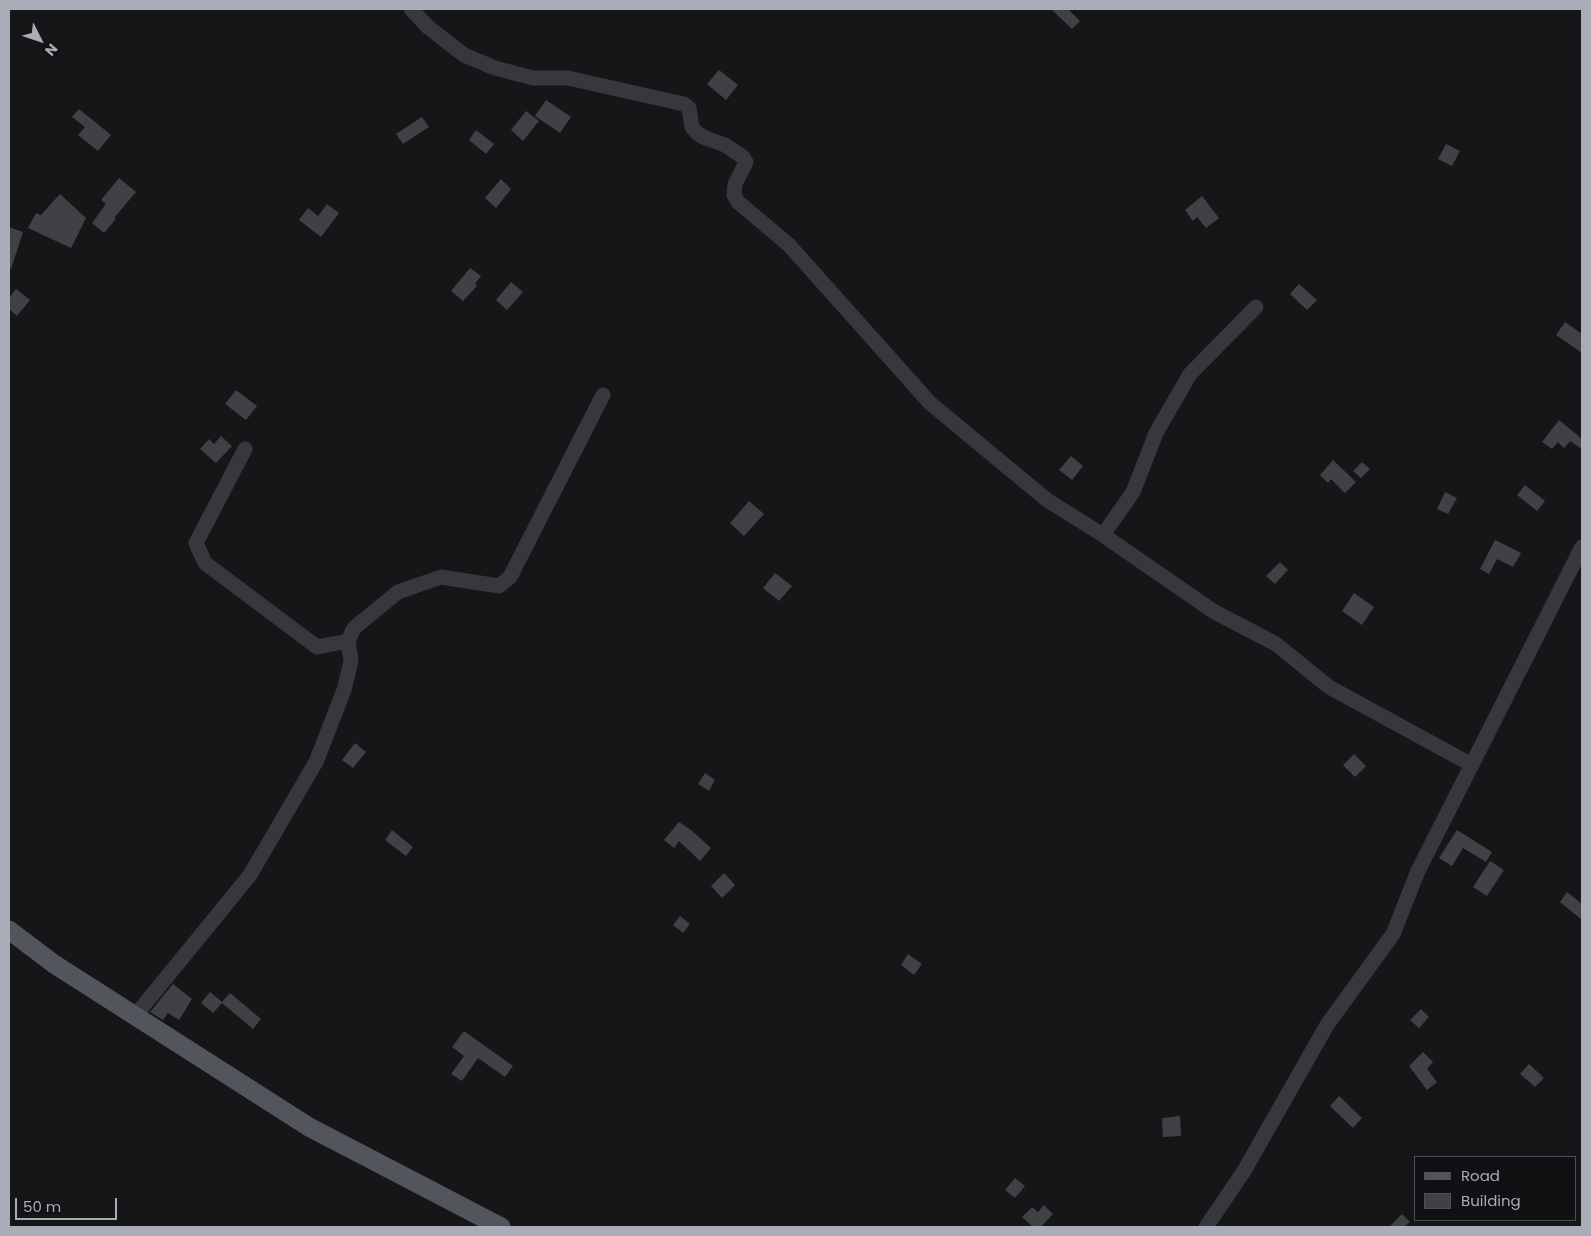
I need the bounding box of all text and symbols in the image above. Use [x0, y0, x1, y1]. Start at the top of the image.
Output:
north arrow [15, 15, 65, 65]
text: N [40, 39, 62, 60]
legend [1414, 1156, 1576, 1221]
text: Road [1461, 1165, 1500, 1186]
scale bar [18, 1188, 120, 1220]
text: Building [1461, 1190, 1521, 1211]
text: 50 m [23, 1196, 61, 1217]

